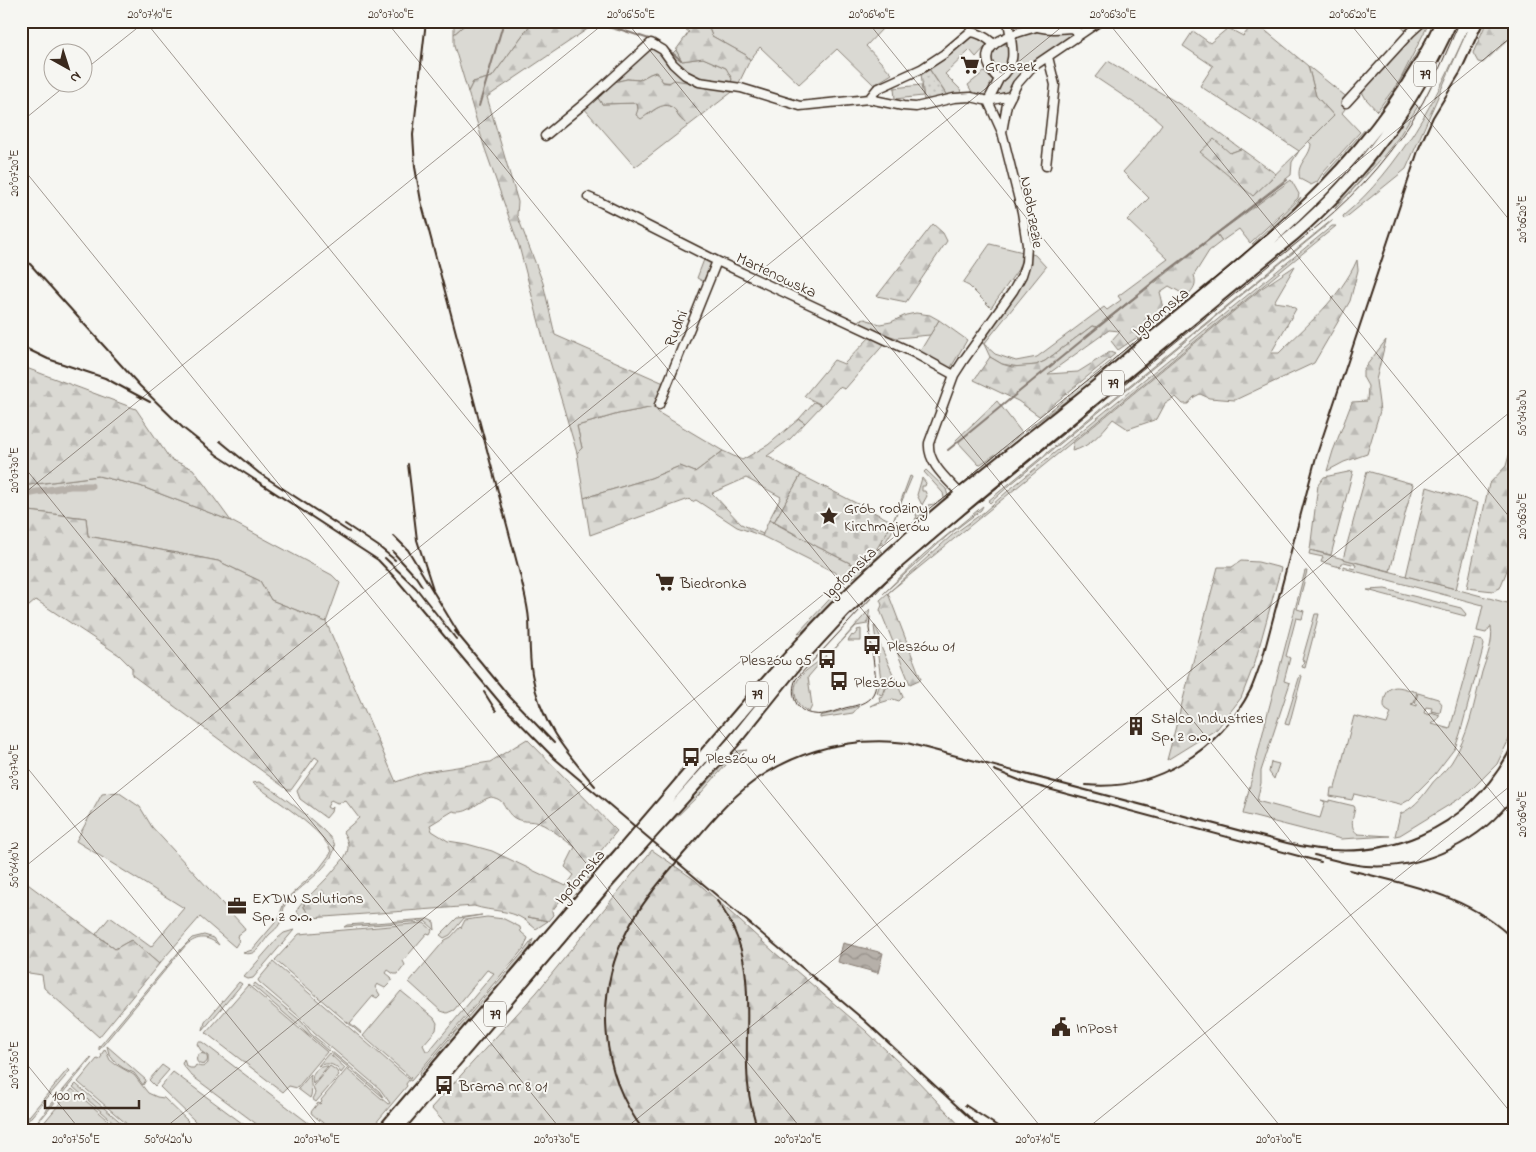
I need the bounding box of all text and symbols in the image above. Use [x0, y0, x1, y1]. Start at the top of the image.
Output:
text: 20°07'10"E [128, 6, 172, 24]
text: 20°07'00"E [368, 6, 414, 24]
text: 20°06'50"E [607, 6, 655, 24]
text: 20°06'40"E [849, 6, 895, 24]
text: 20°06'30"E [1090, 6, 1136, 24]
text: 20°06'20"E [1329, 6, 1377, 24]
north arrow [42, 42, 92, 92]
supermarket icon: Groszek [959, 54, 981, 76]
place label: Groszek [985, 55, 1038, 79]
road number: 79 [1414, 62, 1436, 86]
text: N [65, 66, 86, 88]
text: 20°07'20"E [6, 150, 24, 196]
street label: Nadbrzezie [1013, 175, 1049, 251]
text: 20°06'20"E [1514, 195, 1532, 243]
street label: Martenowska [732, 247, 820, 305]
street label: Igołomska [1128, 282, 1195, 343]
street label: Rudni [659, 307, 695, 351]
road number: 79 [1102, 370, 1124, 396]
text: 50°04'30"N [1514, 389, 1532, 437]
text: 20°07'30"E [6, 447, 24, 493]
text: 20°06'30"E [1514, 493, 1532, 539]
place label: Grób rodziny Kirchmajerów [844, 497, 930, 539]
place icon: Grób rodziny Kirchmajerów [818, 505, 840, 527]
street label: Igołomska [818, 542, 883, 605]
supermarket icon: Biedronka [654, 571, 676, 593]
place label: Biedronka [679, 572, 747, 596]
bus stop icon: Pleszów 01 [861, 634, 883, 656]
place label: Pleszów 01 [887, 635, 955, 659]
bus stop icon: Pleszów 05 [816, 648, 838, 670]
place label: Pleszów 05 [740, 649, 812, 673]
bus stop icon: Pleszów [828, 670, 850, 692]
place label: Pleszów [854, 671, 906, 695]
road number: 79 [746, 682, 768, 706]
place label: Stalco Industries Sp. z o.o. [1151, 707, 1264, 749]
building icon: Stalco Industries Sp. z o.o. [1125, 715, 1147, 737]
text: 20°07'40"E [6, 744, 24, 790]
bus stop icon: Pleszów 04 [680, 746, 702, 768]
place label: Pleszów 04 [706, 747, 776, 771]
text: 20°06'40"E [1514, 791, 1532, 837]
text: 50°04'10"N [6, 842, 24, 888]
street label: Igołomska [549, 844, 612, 910]
place label: EXDIN Solutions Sp. z o.o. [252, 887, 364, 929]
office icon: EXDIN Solutions Sp. z o.o. [226, 895, 248, 917]
road number: 79 [484, 1002, 506, 1026]
public building icon: InPost [1050, 1016, 1072, 1038]
place label: InPost [1076, 1017, 1118, 1041]
text: 20°07'50"E [6, 1041, 24, 1089]
bus stop icon: Brama nr 8 01 [433, 1074, 455, 1096]
place label: Brama nr 8 01 [458, 1075, 547, 1099]
scale bar [45, 1077, 139, 1109]
text: 100 m [52, 1085, 85, 1107]
text: 20°07'50"E [52, 1131, 100, 1149]
text: 50°04'20"N [144, 1131, 192, 1149]
text: 20°07'40"E [294, 1131, 340, 1149]
text: 20°07'30"E [534, 1131, 580, 1149]
text: 20°07'20"E [775, 1131, 821, 1149]
text: 20°07'10"E [1016, 1131, 1060, 1149]
text: 20°07'00"E [1256, 1131, 1302, 1149]

